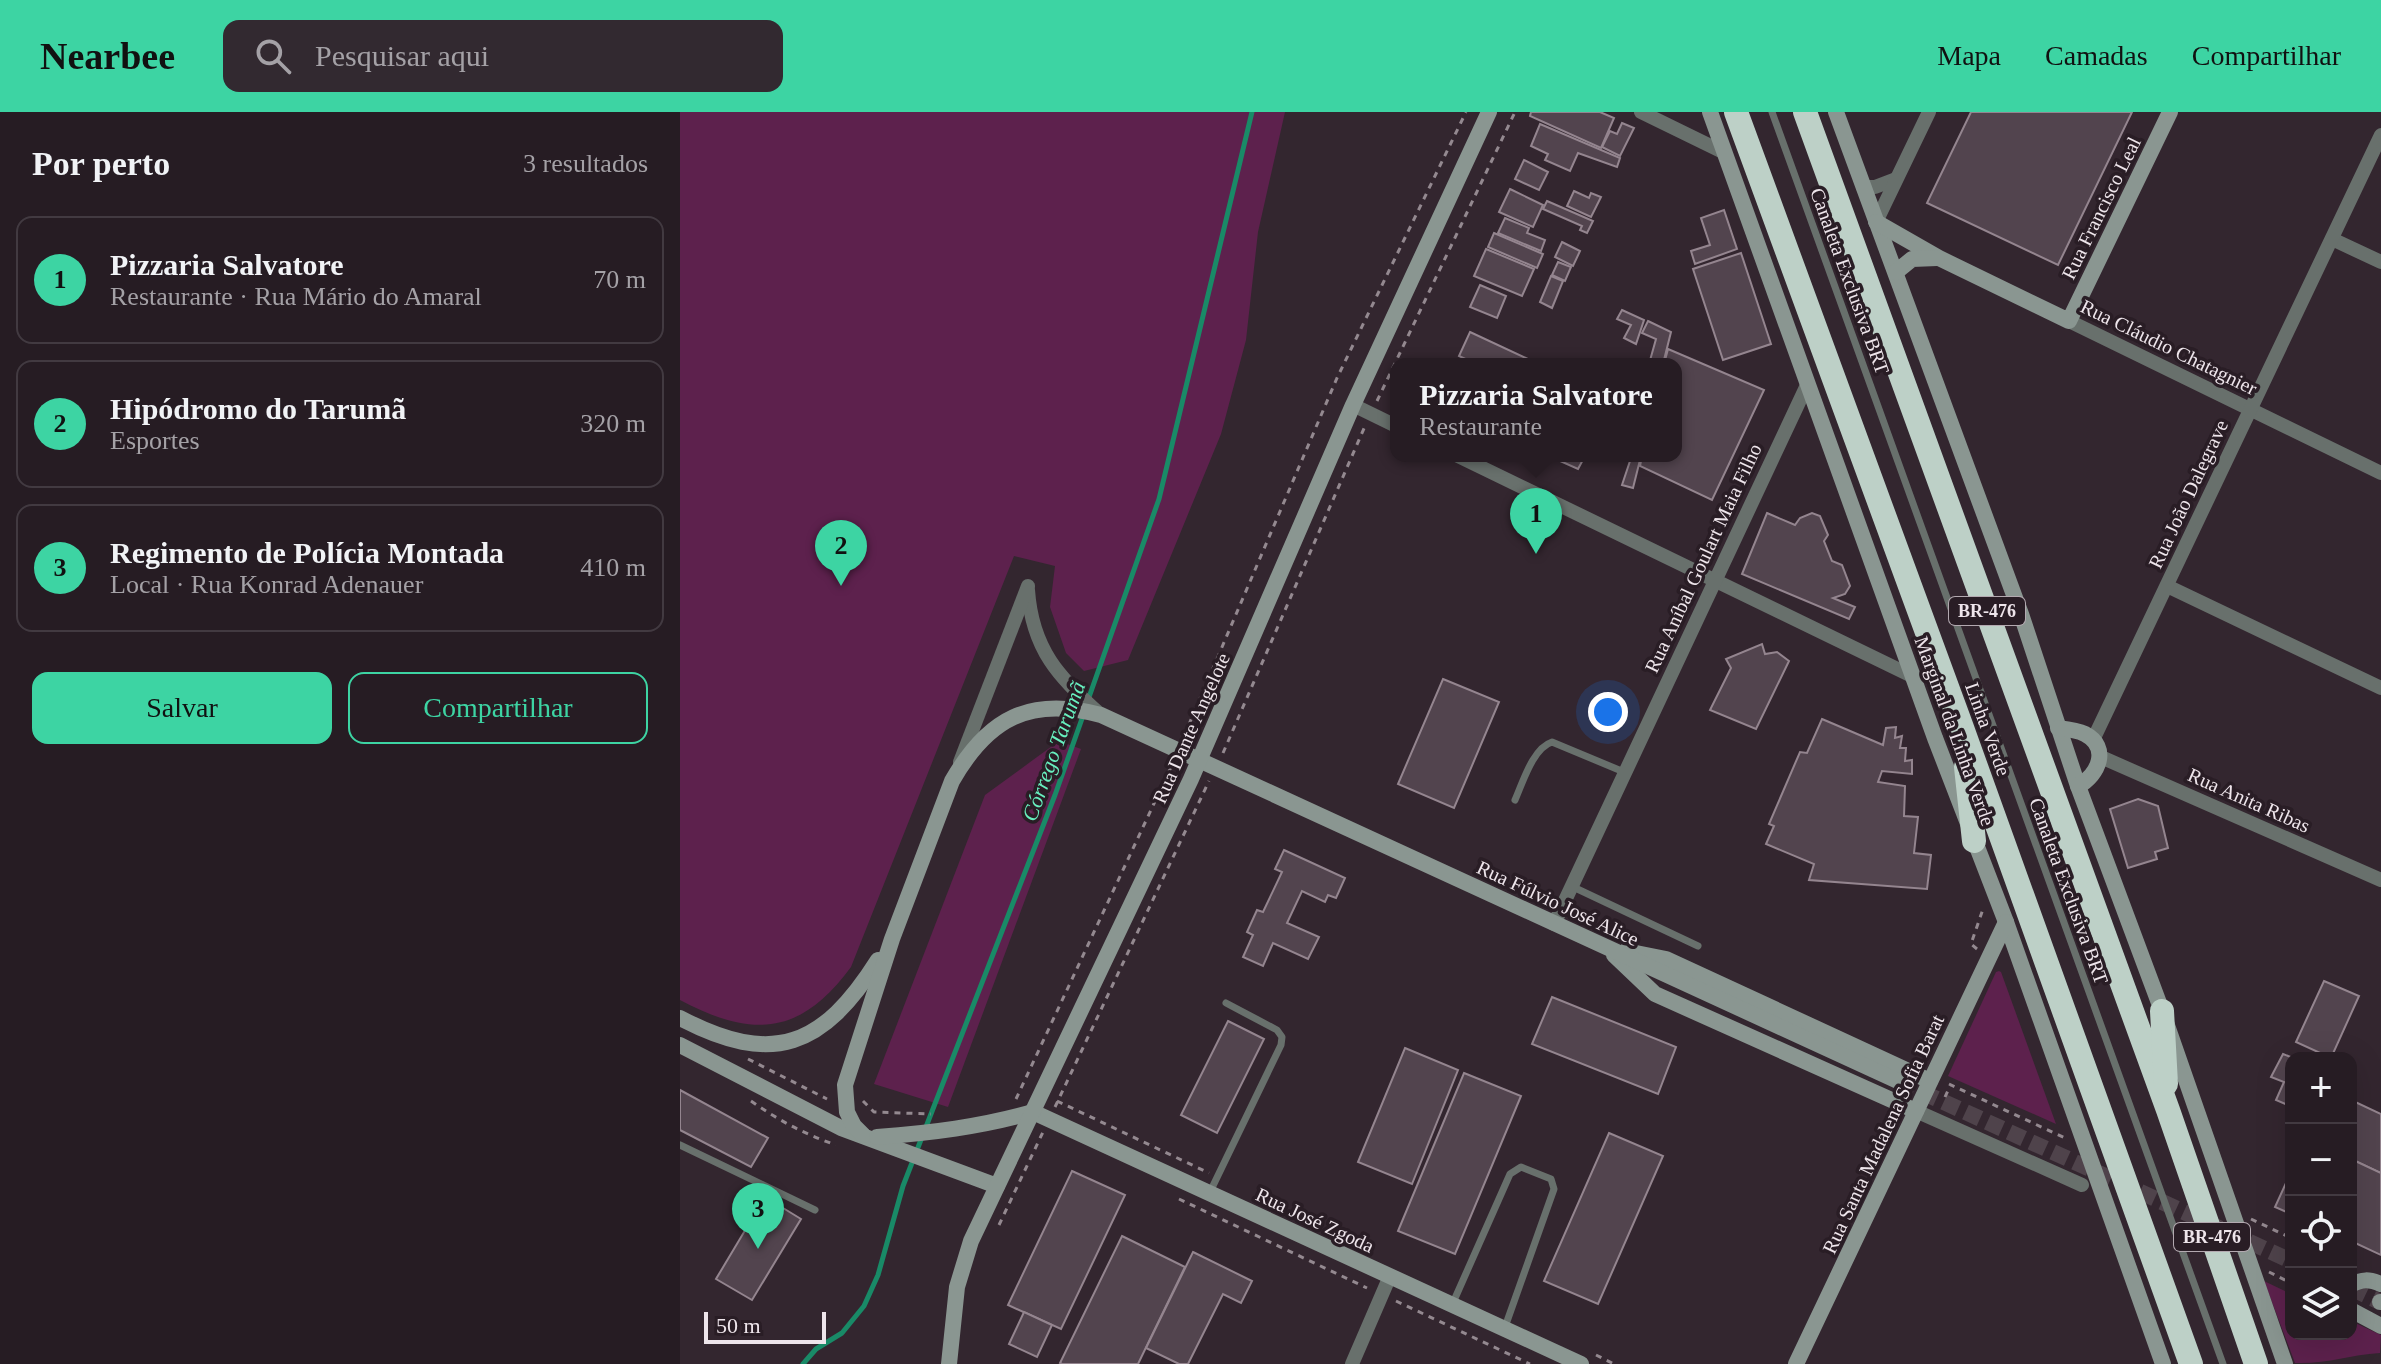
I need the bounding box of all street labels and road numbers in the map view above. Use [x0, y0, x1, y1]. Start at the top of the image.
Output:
street label: Rua Francisco Leal [2057, 133, 2145, 283]
street label: Canaleta Exclusiva BRT [1806, 185, 1894, 377]
street label: Rua Cláudio Chatagnier [2077, 295, 2261, 400]
street label: Rua João Dalegrave [2144, 416, 2233, 572]
street label: Rua Aníbal Goulart Maia Filho [1640, 440, 1766, 676]
road number: BR-476 [1949, 597, 2025, 625]
street label: Marginal da Linha Verde [1910, 633, 2000, 829]
street label: Rua Dante Angelote [1148, 649, 1235, 807]
street label: Linha Verde [1961, 679, 2015, 779]
street label: Rua Anita Ribas [2185, 763, 2314, 837]
street label: Canaleta Exclusiva BRT [2025, 795, 2113, 987]
street label: Rua Fúlvio José Alice [1474, 856, 1643, 950]
street label: Rua Santa Madalena Sofia Barat [1818, 1011, 1948, 1257]
street label: Rua José Zgoda [1252, 1183, 1378, 1258]
road number: BR-476 [2174, 1223, 2250, 1251]

